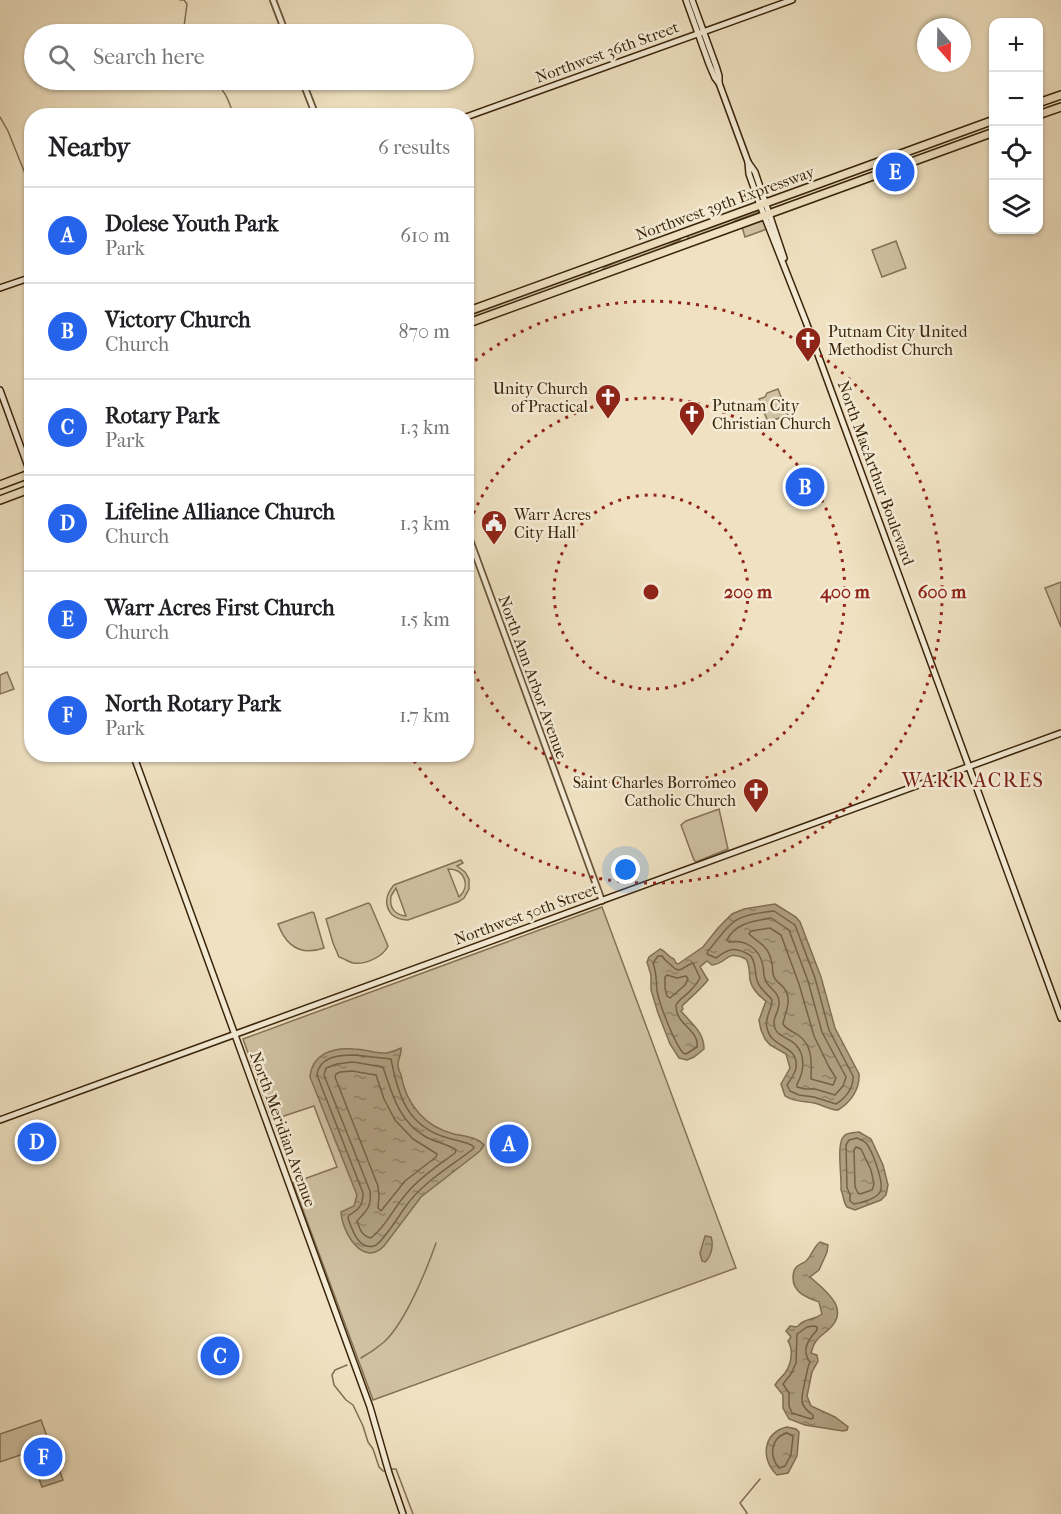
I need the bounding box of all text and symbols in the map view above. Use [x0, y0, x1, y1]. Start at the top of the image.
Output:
street label: Northwest 36th Street [533, 17, 682, 87]
north arrow [917, 18, 971, 72]
map controls [989, 18, 1043, 234]
button: + [989, 18, 1043, 72]
search box [24, 24, 474, 90]
icon: search [45, 41, 78, 74]
text: Search here [93, 44, 205, 70]
button: − [989, 72, 1043, 126]
button: locate [989, 126, 1043, 180]
text: Nearby [48, 132, 130, 163]
text: 6 results [378, 136, 450, 159]
pin: E [876, 150, 914, 195]
street label: Northwest 39th Expressway [633, 162, 818, 244]
button: layers [989, 180, 1043, 234]
text: Dolese Youth Park [105, 211, 278, 237]
text: A [61, 224, 74, 247]
text: 610 m [400, 224, 450, 247]
text: Park [105, 237, 145, 260]
text: Victory Church [105, 307, 251, 333]
text: B [61, 320, 74, 343]
text: 870 m [398, 320, 450, 343]
place label: Putnam City United Methodist Church [828, 322, 968, 359]
church icon: Putnam City United Methodist Church [793, 325, 823, 363]
text: Church [105, 333, 169, 356]
street label: North MacArthur Boulevard [834, 378, 918, 568]
place label: Unity Church of Practical [493, 379, 589, 416]
church icon: Unity Church of Practical [593, 382, 623, 420]
place label: Putnam City Christian Church [712, 396, 831, 433]
church icon: Putnam City Christian Church [677, 399, 707, 437]
text: Rotary Park [105, 403, 219, 429]
text: C [61, 416, 74, 439]
text: 1.3 km [400, 416, 450, 439]
text: Park [105, 429, 145, 452]
pin: B [786, 464, 824, 510]
text: Lifeline Alliance Church [105, 499, 335, 525]
place label: Warr Acres City Hall [513, 505, 591, 542]
public building icon: Warr Acres City Hall [479, 508, 509, 546]
text: D [60, 512, 75, 535]
text: 1.3 km [400, 512, 450, 535]
text: Church [105, 525, 169, 548]
centre of rings [641, 582, 661, 602]
text: 200 m [724, 582, 773, 603]
text: 400 m [819, 582, 871, 603]
text: 600 m [918, 582, 967, 603]
street label: North Ann Arbor Avenue [495, 593, 571, 761]
text: Warr Acres First Church [105, 595, 335, 621]
text: E [61, 608, 74, 631]
text: 1.5 km [400, 608, 450, 631]
text: Church [105, 621, 169, 644]
text: North Rotary Park [105, 691, 281, 717]
text: F [62, 704, 73, 727]
text: 1.7 km [399, 704, 450, 727]
text: Park [105, 717, 145, 740]
district label: WARR ACRES [901, 769, 1044, 792]
place label: Saint Charles Borromeo Catholic Church [573, 773, 736, 810]
church icon: Saint Charles Borromeo Catholic Church [741, 776, 771, 814]
your location [611, 855, 640, 884]
street label: Northwest 50th Street [451, 879, 601, 949]
street label: North Meridian Avenue [246, 1049, 320, 1209]
pin: D [18, 1120, 57, 1164]
pin: A [490, 1122, 528, 1166]
pin: C [200, 1334, 240, 1378]
pin: F [24, 1434, 63, 1480]

